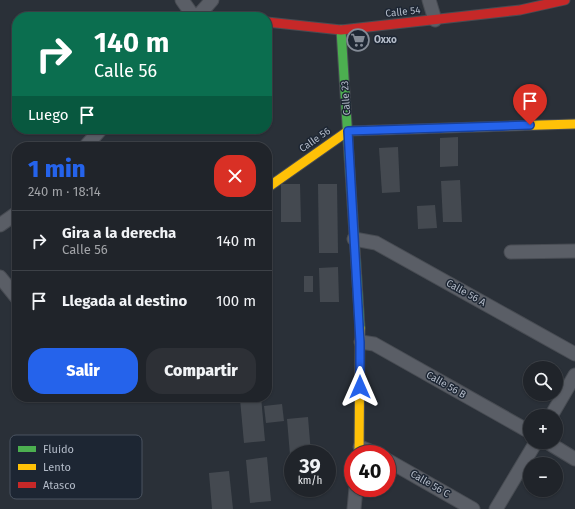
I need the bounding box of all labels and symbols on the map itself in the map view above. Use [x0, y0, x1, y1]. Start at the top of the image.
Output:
street label: Calle 54 [385, 4, 422, 20]
supermarket icon: Oxxo [345, 27, 371, 53]
place label: Oxxo [374, 34, 397, 46]
street label: Calle 23 [339, 80, 353, 116]
pin [513, 84, 547, 125]
street label: Calle 56 [297, 125, 333, 155]
street label: Calle 56 A [444, 277, 488, 309]
position arrow [339, 366, 381, 408]
street label: Calle 56 B [424, 369, 468, 401]
legend [10, 435, 142, 499]
text: Fluido [43, 443, 74, 456]
speed limit sign: 40 [344, 445, 396, 497]
text: Lento [43, 461, 71, 474]
street label: Calle 56 C [408, 468, 452, 500]
text: Atasco [43, 479, 76, 492]

